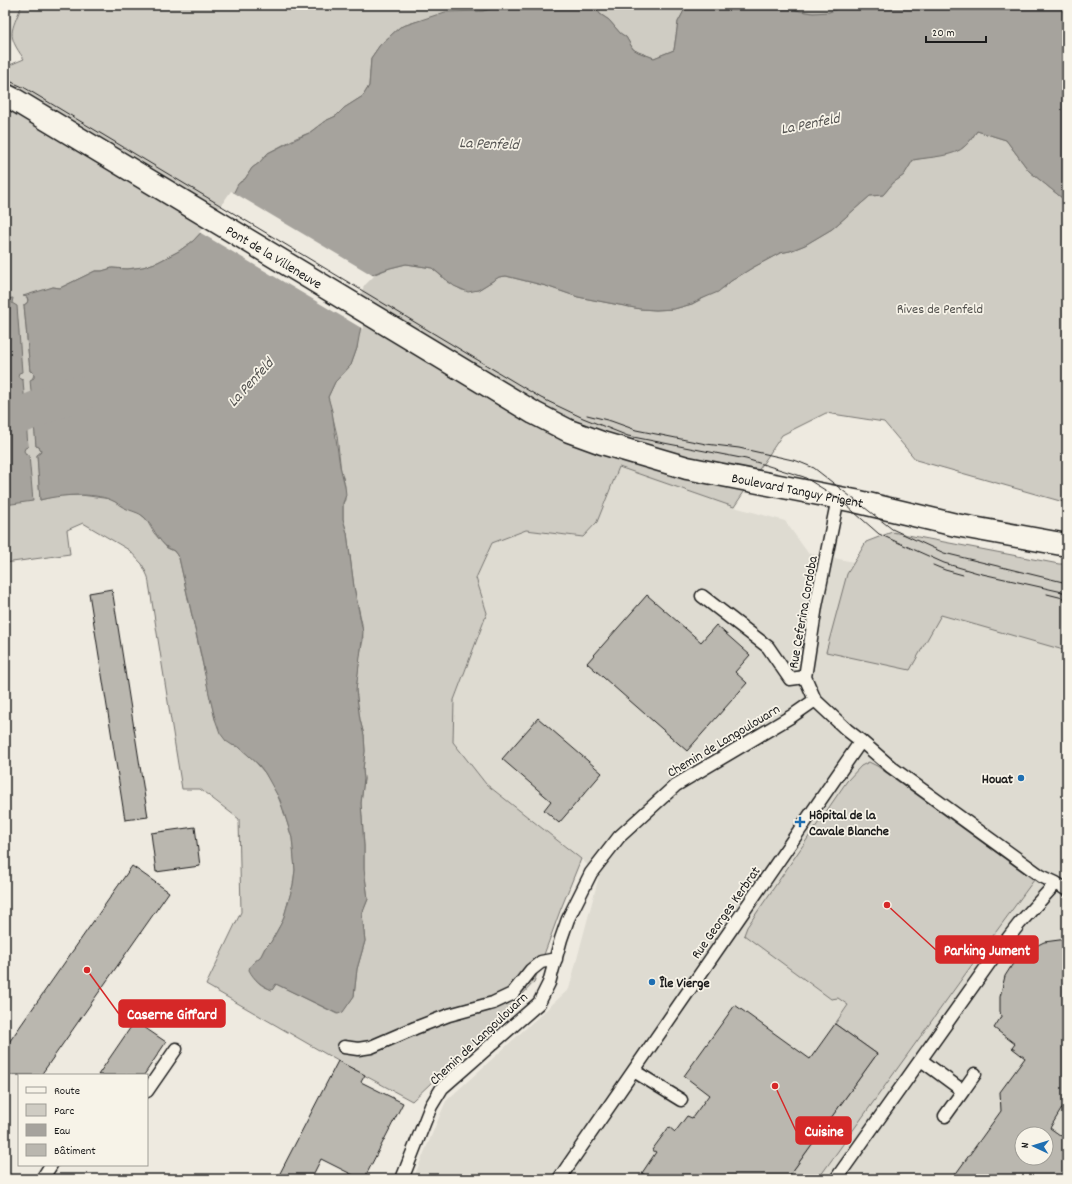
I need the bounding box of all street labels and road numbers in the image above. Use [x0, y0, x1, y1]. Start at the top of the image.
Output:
street label: Pont de la Villeneuve [221, 221, 325, 295]
street label: Boulevard Tanguy Prigent [730, 469, 865, 515]
street label: Rue Ceferina Cordoba [784, 554, 824, 670]
street label: Chemin de Langoulouarn [664, 700, 784, 783]
street label: Rue Georges Kerbrat [687, 863, 766, 964]
street label: Chemin de Langoulouarn [426, 988, 533, 1091]

